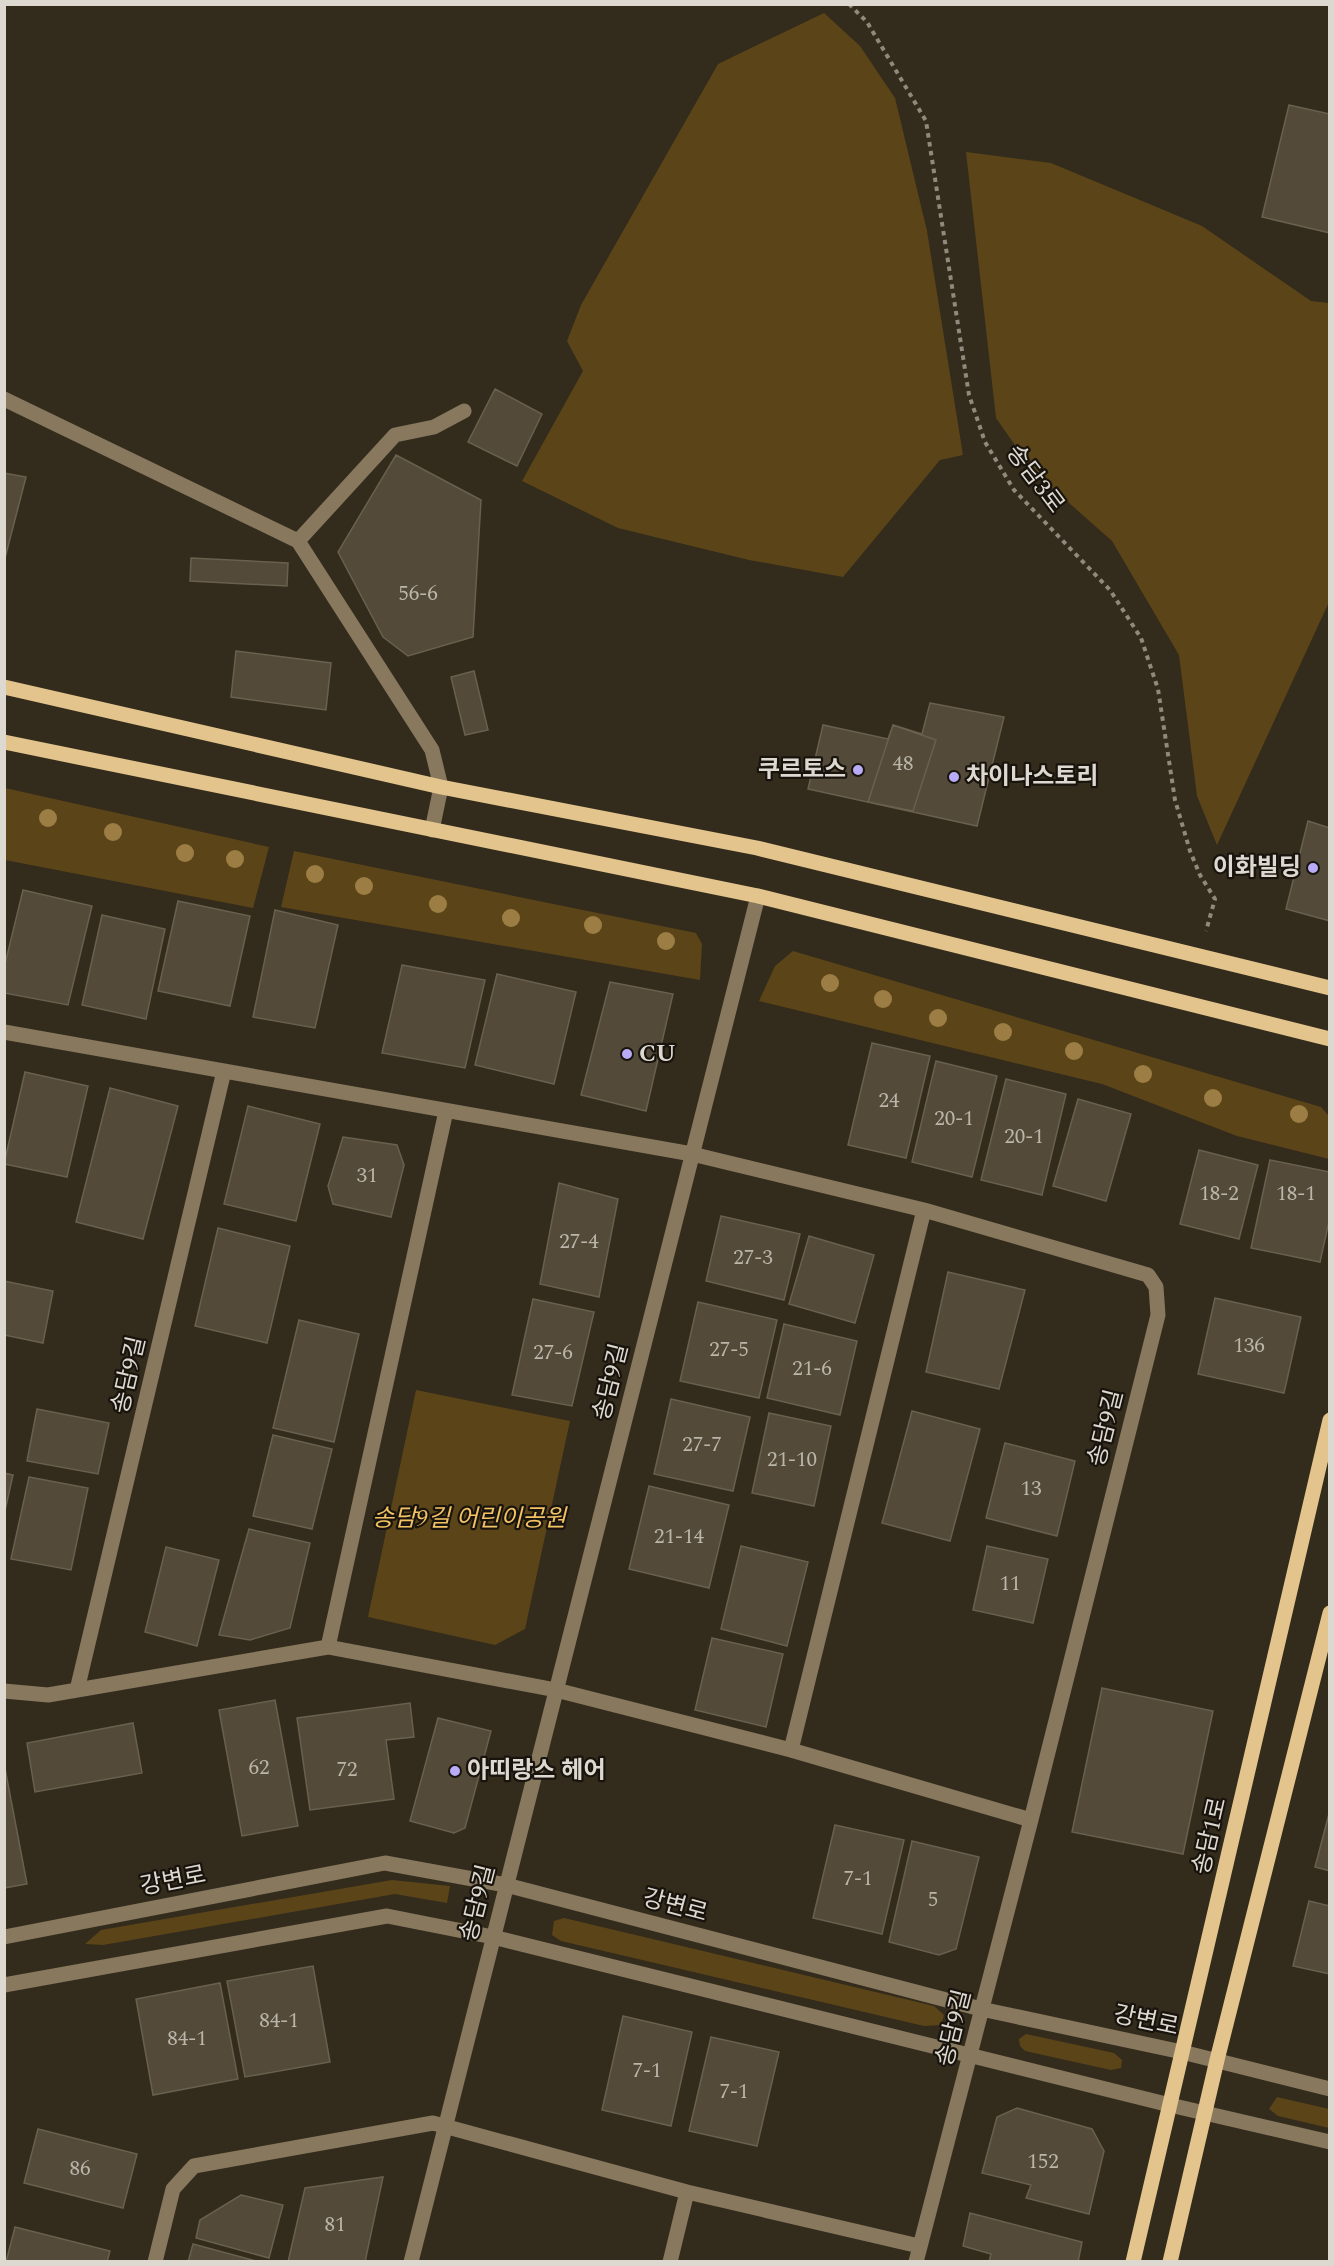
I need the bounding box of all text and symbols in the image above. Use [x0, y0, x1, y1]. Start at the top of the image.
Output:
street label: 송담3로 [997, 437, 1073, 521]
house number: 56-6 [398, 578, 438, 610]
house number: 48 [893, 748, 914, 780]
place label: 쿠르토스 [758, 752, 846, 788]
place label: 차이나스토리 [966, 759, 1098, 795]
marker: 쿠르토스 [851, 763, 865, 777]
marker: 차이나스토리 [947, 770, 961, 784]
place label: 이화빌딩 [1213, 850, 1301, 886]
marker: 이화빌딩 [1306, 861, 1320, 875]
place label: CU [639, 1036, 676, 1072]
marker: CU [620, 1047, 634, 1061]
house number: 24 [879, 1085, 900, 1117]
house number: 20-1 [934, 1103, 974, 1135]
house number: 20-1 [1004, 1121, 1044, 1153]
house number: 31 [357, 1160, 378, 1192]
house number: 18-2 [1199, 1178, 1239, 1210]
house number: 18-1 [1276, 1178, 1316, 1210]
house number: 27-4 [559, 1226, 599, 1258]
house number: 27-3 [733, 1242, 773, 1274]
house number: 136 [1233, 1330, 1265, 1362]
street label: 송담9길 [103, 1333, 155, 1417]
house number: 27-5 [709, 1334, 749, 1366]
house number: 27-6 [533, 1337, 573, 1369]
street label: 송담9길 [584, 1340, 638, 1424]
house number: 21-6 [792, 1353, 832, 1385]
street label: 송담9길 [1079, 1386, 1133, 1470]
house number: 27-7 [682, 1429, 722, 1461]
house number: 21-10 [767, 1444, 817, 1476]
house number: 13 [1021, 1473, 1042, 1505]
park label: 송담9길 어린이공원 [372, 1501, 568, 1537]
house number: 21-14 [654, 1521, 704, 1553]
house number: 11 [1000, 1568, 1021, 1600]
house number: 62 [249, 1752, 270, 1784]
place label: 아띠랑스 헤어 [467, 1753, 605, 1789]
house number: 72 [337, 1754, 358, 1786]
marker: 아띠랑스 헤어 [448, 1764, 462, 1778]
street label: 송담1로 [1184, 1794, 1236, 1878]
street label: 강변로 [137, 1857, 209, 1905]
street label: 송담9길 [451, 1861, 505, 1945]
house number: 7-1 [844, 1863, 872, 1895]
street label: 강변로 [638, 1880, 712, 1932]
house number: 5 [928, 1884, 938, 1916]
street label: 송담9길 [927, 1986, 981, 2070]
street label: 강변로 [1110, 1997, 1182, 2045]
house number: 84-1 [259, 2005, 299, 2037]
house number: 84-1 [167, 2023, 207, 2055]
house number: 7-1 [633, 2055, 661, 2087]
house number: 7-1 [720, 2076, 748, 2108]
house number: 152 [1027, 2146, 1059, 2178]
house number: 86 [70, 2153, 91, 2185]
house number: 81 [325, 2209, 346, 2241]

